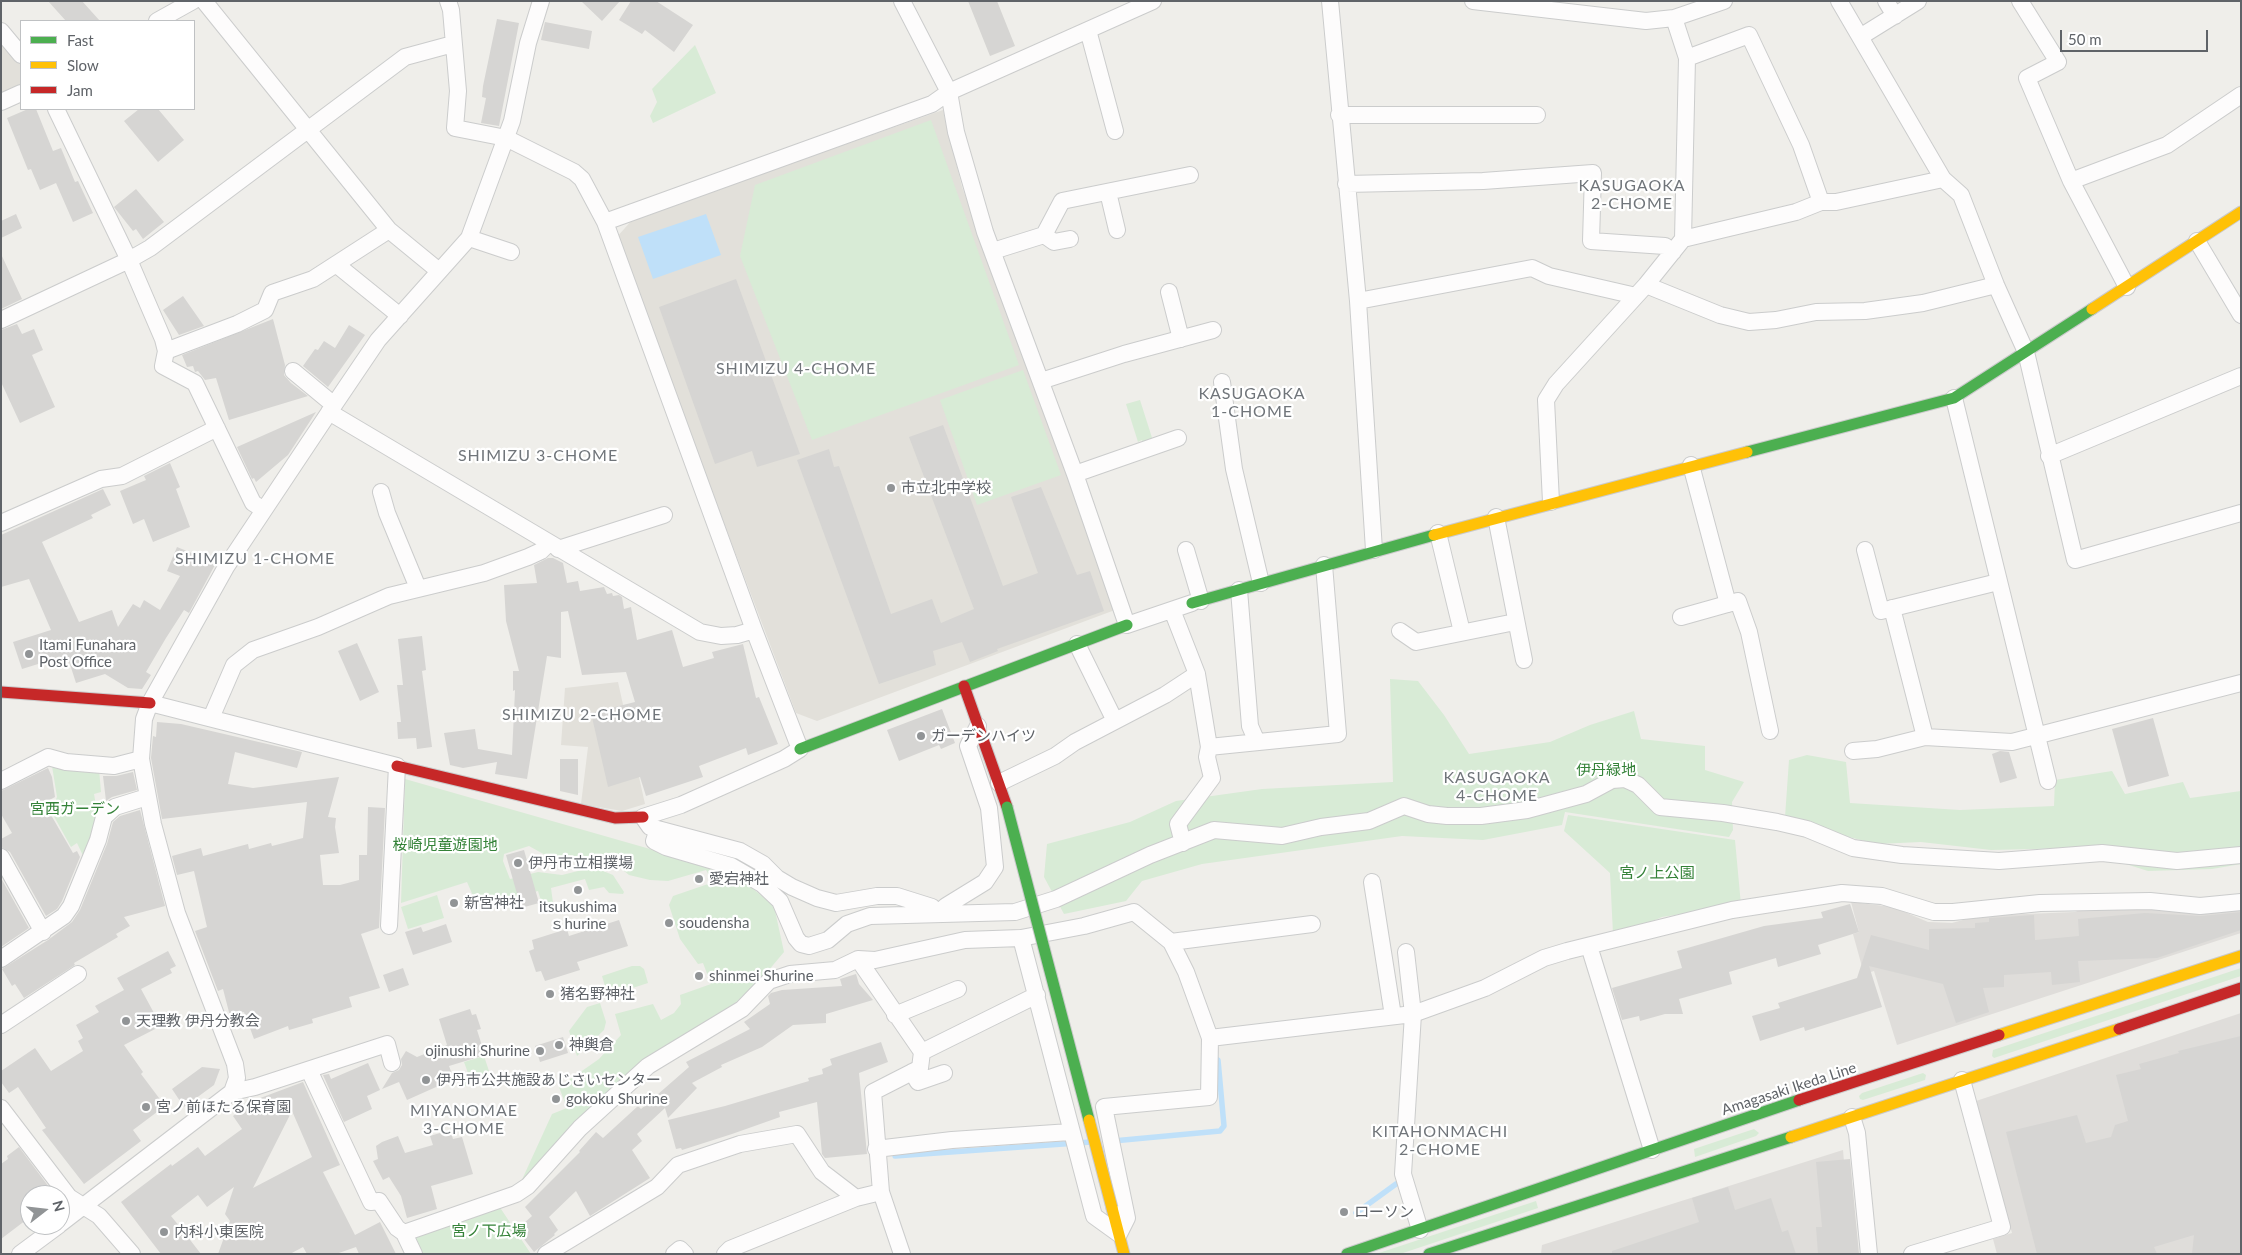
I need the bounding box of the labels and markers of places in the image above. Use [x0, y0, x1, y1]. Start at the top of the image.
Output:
place label: 市立北中学校 [901, 479, 991, 497]
marker: 市立北中学校 [885, 482, 897, 494]
place label: Itami Funahara Post Office [39, 636, 136, 671]
marker: Itami Funahara Post Office [23, 648, 35, 660]
place label: ガーデンハイツ [931, 727, 1036, 745]
marker: ガーデンハイツ [915, 730, 927, 742]
place label: 伊丹市立相撲場 [528, 854, 633, 872]
marker: 伊丹市立相撲場 [512, 857, 524, 869]
place label: 愛宕神社 [709, 870, 769, 888]
marker: 愛宕神社 [693, 873, 705, 885]
marker: itsukushima ｓhurine [572, 884, 584, 896]
place label: 新宮神社 [464, 894, 524, 912]
marker: 新宮神社 [448, 897, 460, 909]
place label: itsukushima ｓhurine [539, 898, 617, 933]
place label: soudensha [679, 914, 749, 932]
marker: soudensha [663, 917, 675, 929]
place label: shinmei Shurine [709, 967, 814, 985]
marker: shinmei Shurine [693, 970, 705, 982]
place label: 猪名野神社 [560, 985, 635, 1003]
marker: 猪名野神社 [544, 988, 556, 1000]
place label: 天理教 伊丹分教会 [136, 1012, 260, 1030]
marker: 天理教 伊丹分教会 [120, 1015, 132, 1027]
place label: 神輿倉 [569, 1036, 614, 1054]
marker: 神輿倉 [553, 1039, 565, 1051]
place label: ojinushi Shurine [425, 1042, 530, 1060]
marker: ojinushi Shurine [534, 1045, 546, 1057]
place label: 伊丹市公共施設あじさいセンター [436, 1071, 661, 1089]
marker: 伊丹市公共施設あじさいセンター [420, 1074, 432, 1086]
place label: gokoku Shurine [566, 1090, 668, 1108]
marker: gokoku Shurine [550, 1093, 562, 1105]
place label: 宮ノ前ほたる保育園 [156, 1098, 291, 1116]
marker: 宮ノ前ほたる保育園 [140, 1101, 152, 1113]
place label: ローソン [1354, 1203, 1414, 1221]
marker: ローソン [1338, 1206, 1350, 1218]
place label: 内科小東医院 [174, 1223, 264, 1241]
marker: 内科小東医院 [158, 1226, 170, 1238]

